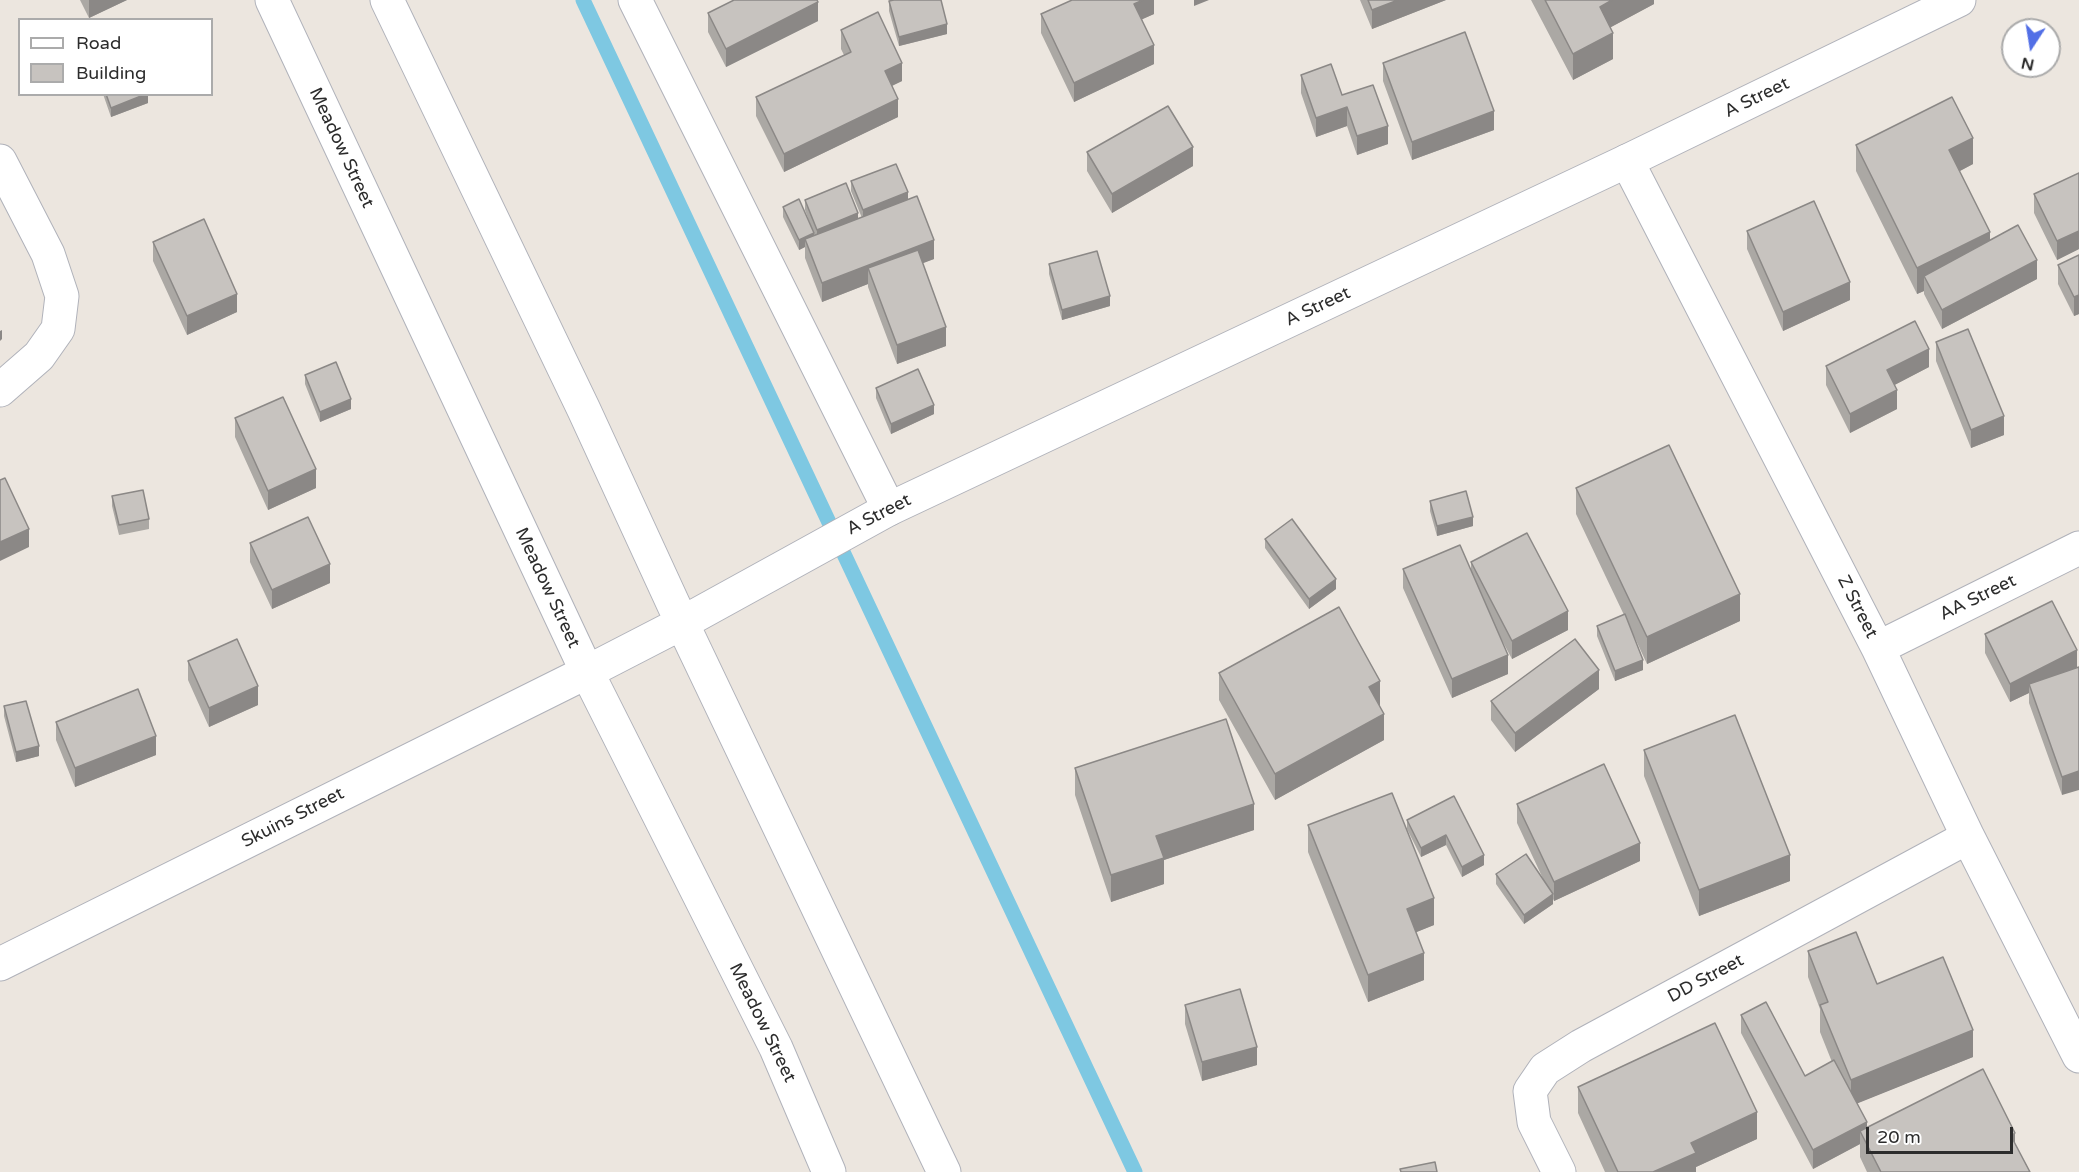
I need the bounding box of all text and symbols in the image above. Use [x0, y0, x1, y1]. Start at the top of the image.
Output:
legend [18, 18, 213, 96]
north arrow [2001, 18, 2061, 78]
text: Road [76, 32, 121, 54]
text: N [2019, 53, 2036, 75]
text: Building [76, 62, 146, 84]
street label: A Street [1721, 73, 1793, 123]
street label: Meadow Street [304, 85, 378, 211]
street label: A Street [1282, 283, 1354, 331]
street label: A Street [843, 490, 915, 540]
street label: Meadow Street [510, 525, 584, 651]
street label: AA Street [1936, 570, 2020, 626]
street label: Z Street [1832, 572, 1882, 642]
street label: Skuins Street [238, 783, 348, 853]
street label: DD Street [1664, 950, 1748, 1008]
street label: Meadow Street [724, 960, 800, 1086]
scale bar [1869, 1115, 2016, 1153]
text: 20 m [1877, 1126, 1921, 1148]

